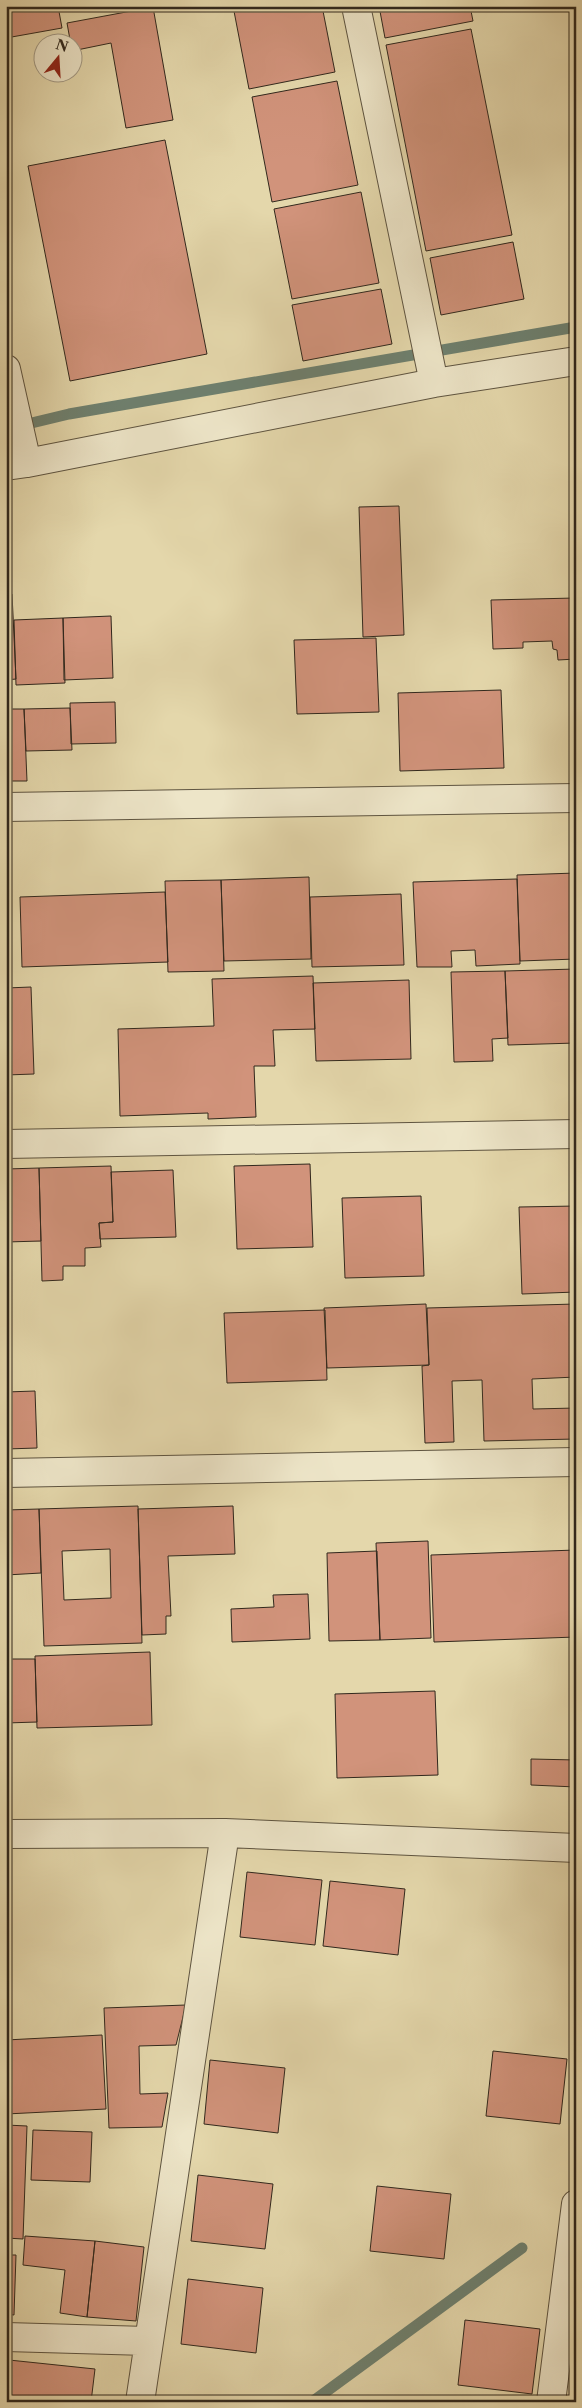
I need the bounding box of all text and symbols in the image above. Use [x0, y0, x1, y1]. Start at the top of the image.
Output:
north arrow [32, 32, 82, 82]
text: N [53, 35, 71, 56]

